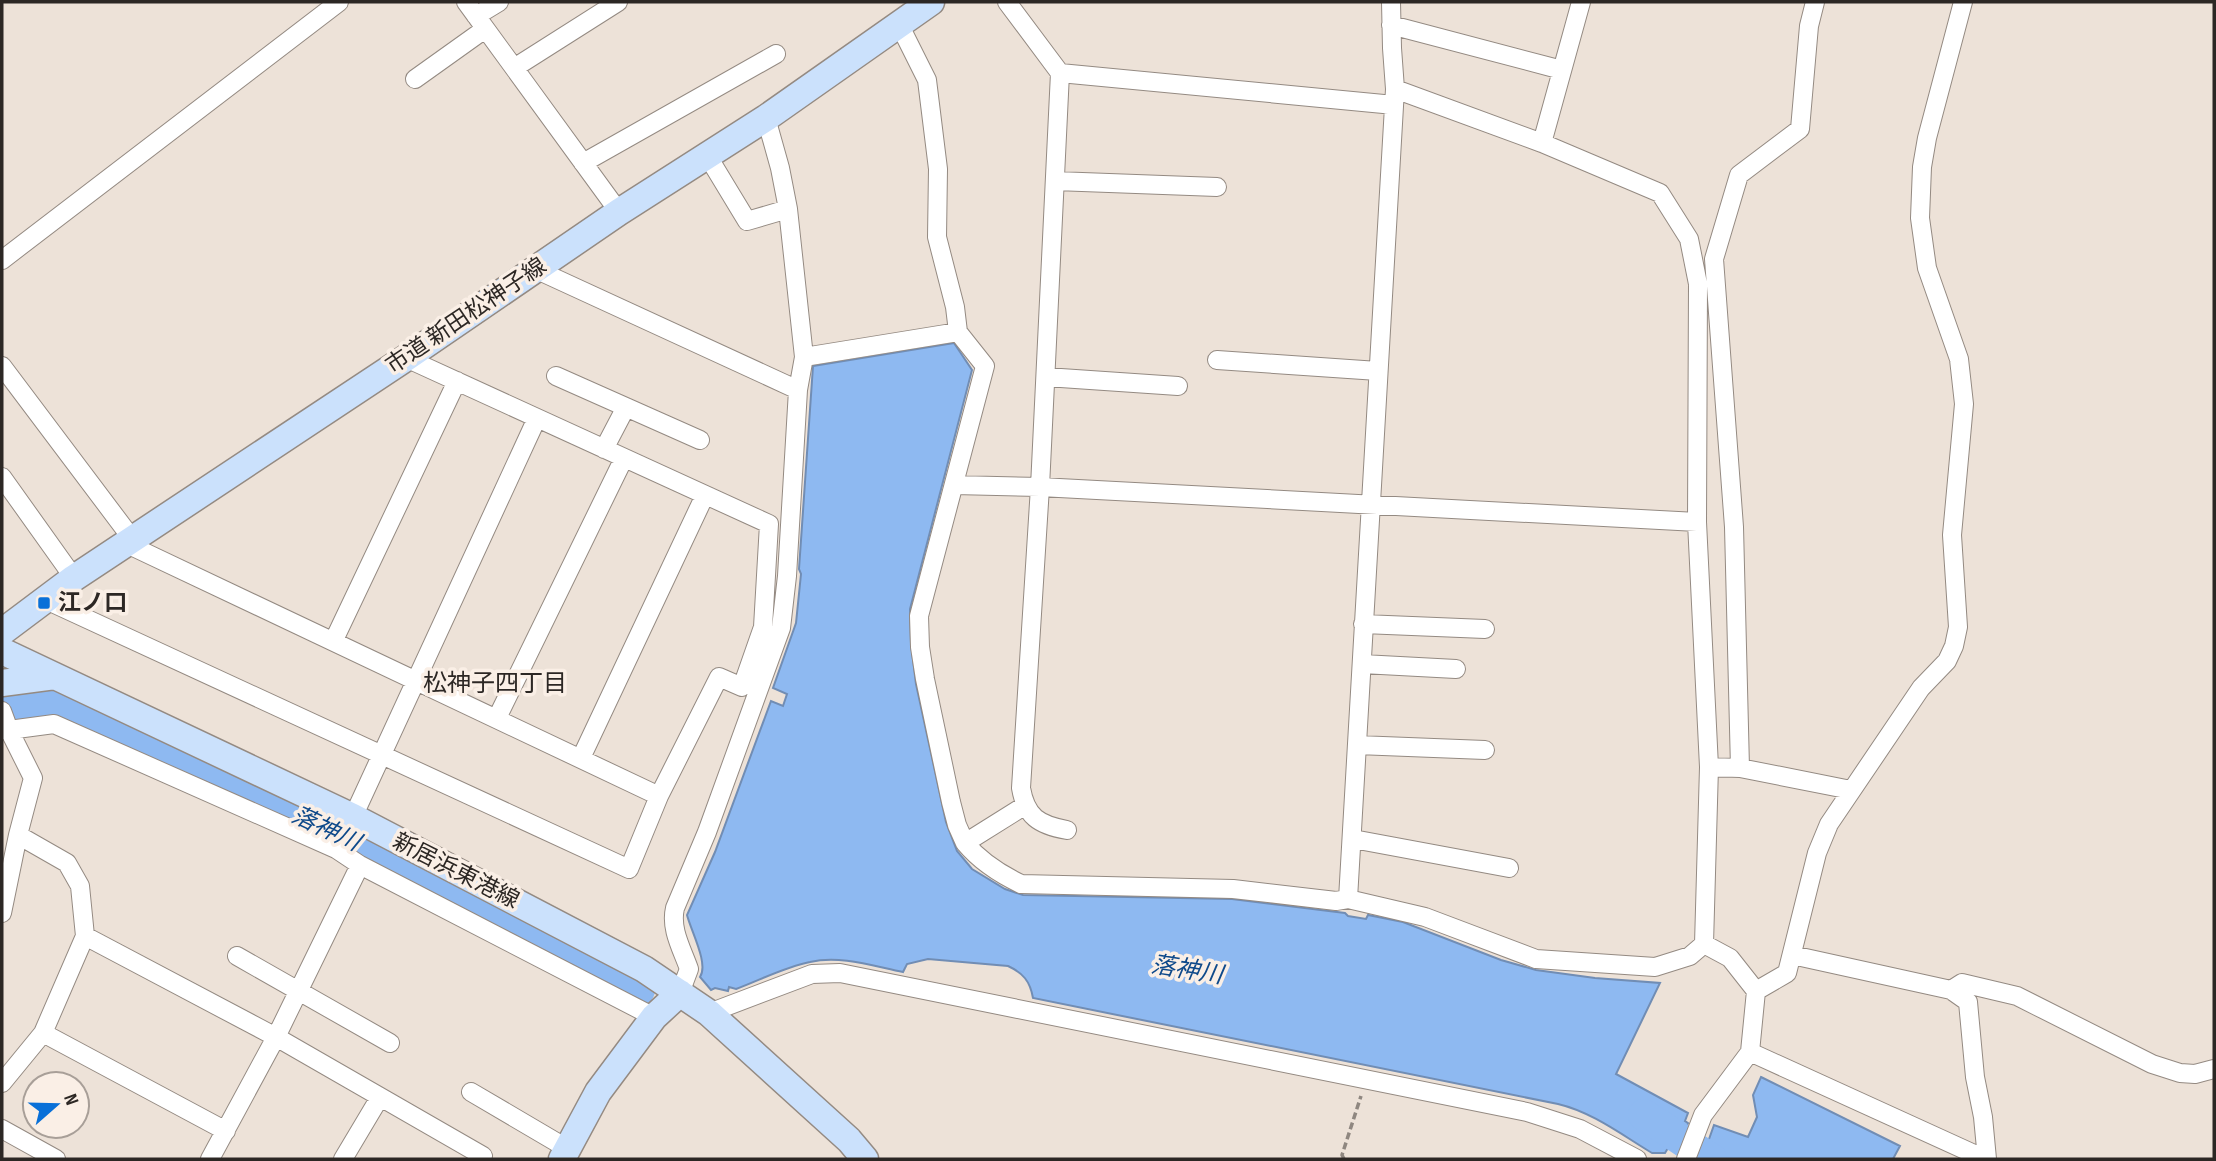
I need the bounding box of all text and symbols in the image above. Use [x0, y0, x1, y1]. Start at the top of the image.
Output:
street label: 市道 新田松神子線 [380, 252, 552, 380]
place label: 江ノ口 [58, 589, 127, 617]
marker: 江ノ口 [36, 595, 52, 611]
district label: 松神子四丁目 [423, 669, 567, 698]
water label: 落神川 [287, 801, 367, 859]
street label: 新居浜東港線 [388, 827, 524, 915]
water label: 落神川 [1149, 950, 1228, 990]
north arrow [21, 1070, 91, 1140]
text: N [58, 1091, 83, 1108]

